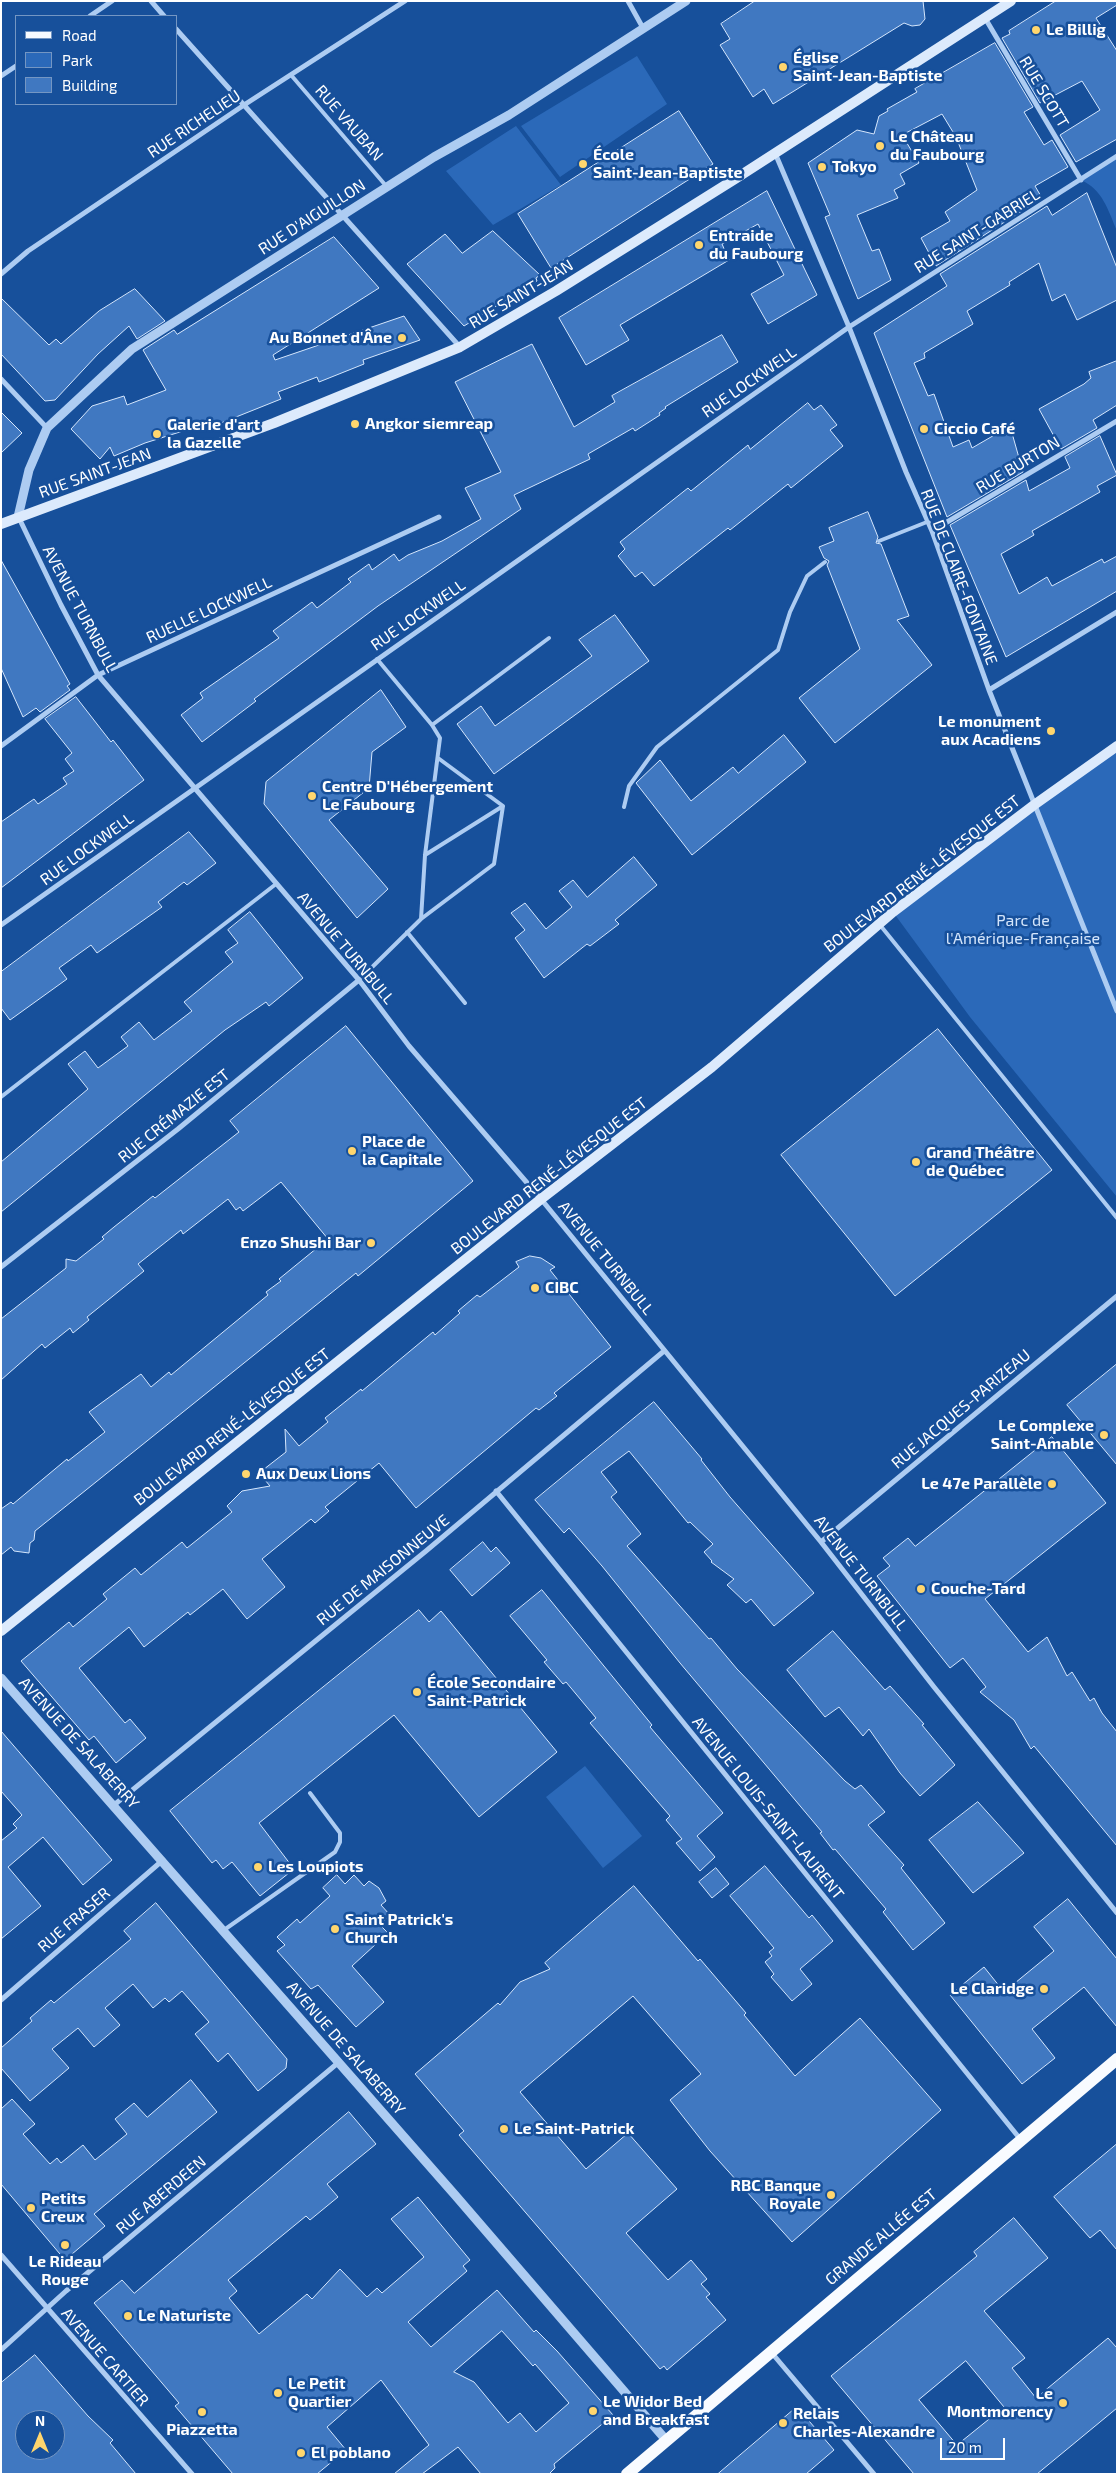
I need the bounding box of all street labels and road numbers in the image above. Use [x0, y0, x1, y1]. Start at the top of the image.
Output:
street label: RUE SCOTT [1015, 53, 1073, 131]
street label: RUE VAUBAN [311, 81, 387, 165]
street label: RUE RICHELIEU [144, 86, 244, 162]
street label: RUE D'AIGUILLON [255, 175, 369, 259]
street label: RUE SAINT-GABRIEL [911, 185, 1043, 277]
street label: RUE SAINT-JEAN [465, 255, 577, 333]
street label: RUE LOCKWELL [698, 342, 800, 422]
street label: RUE BURTON [973, 432, 1063, 498]
street label: RUE SAINT-JEAN [36, 444, 154, 502]
street label: RUE DE CLAIRE-FONTAINE [917, 486, 1001, 668]
street label: AVENUE TURNBULL [38, 542, 122, 676]
street label: RUELLE LOCKWELL [143, 573, 275, 647]
street label: RUE LOCKWELL [367, 575, 469, 655]
street label: BOULEVARD RENÉ-LÉVESQUE EST [820, 791, 1024, 957]
street label: RUE LOCKWELL [37, 809, 137, 889]
street label: AVENUE TURNBULL [293, 888, 399, 1008]
street label: RUE CRÉMAZIE EST [114, 1065, 234, 1167]
street label: BOULEVARD RENÉ-LÉVESQUE EST [447, 1093, 651, 1259]
street label: AVENUE TURNBULL [554, 1197, 658, 1319]
street label: BOULEVARD RENÉ-LÉVESQUE EST [130, 1344, 334, 1510]
street label: RUE JACQUES-PARIZEAU [888, 1345, 1034, 1473]
street label: RUE DE MAISONNEUVE [313, 1511, 453, 1629]
street label: AVENUE TURNBULL [810, 1512, 912, 1634]
street label: AVENUE DE SALABERRY [15, 1673, 143, 1813]
street label: AVENUE LOUIS-SAINT-LAURENT [688, 1712, 848, 1904]
street label: RUE FRASER [34, 1883, 114, 1957]
street label: AVENUE DE SALABERRY [283, 1977, 409, 2119]
street label: RUE ABERDEEN [112, 2152, 210, 2238]
street label: GRANDE ALLÉE EST [821, 2185, 941, 2289]
street label: AVENUE CARTIER [57, 2304, 153, 2410]

